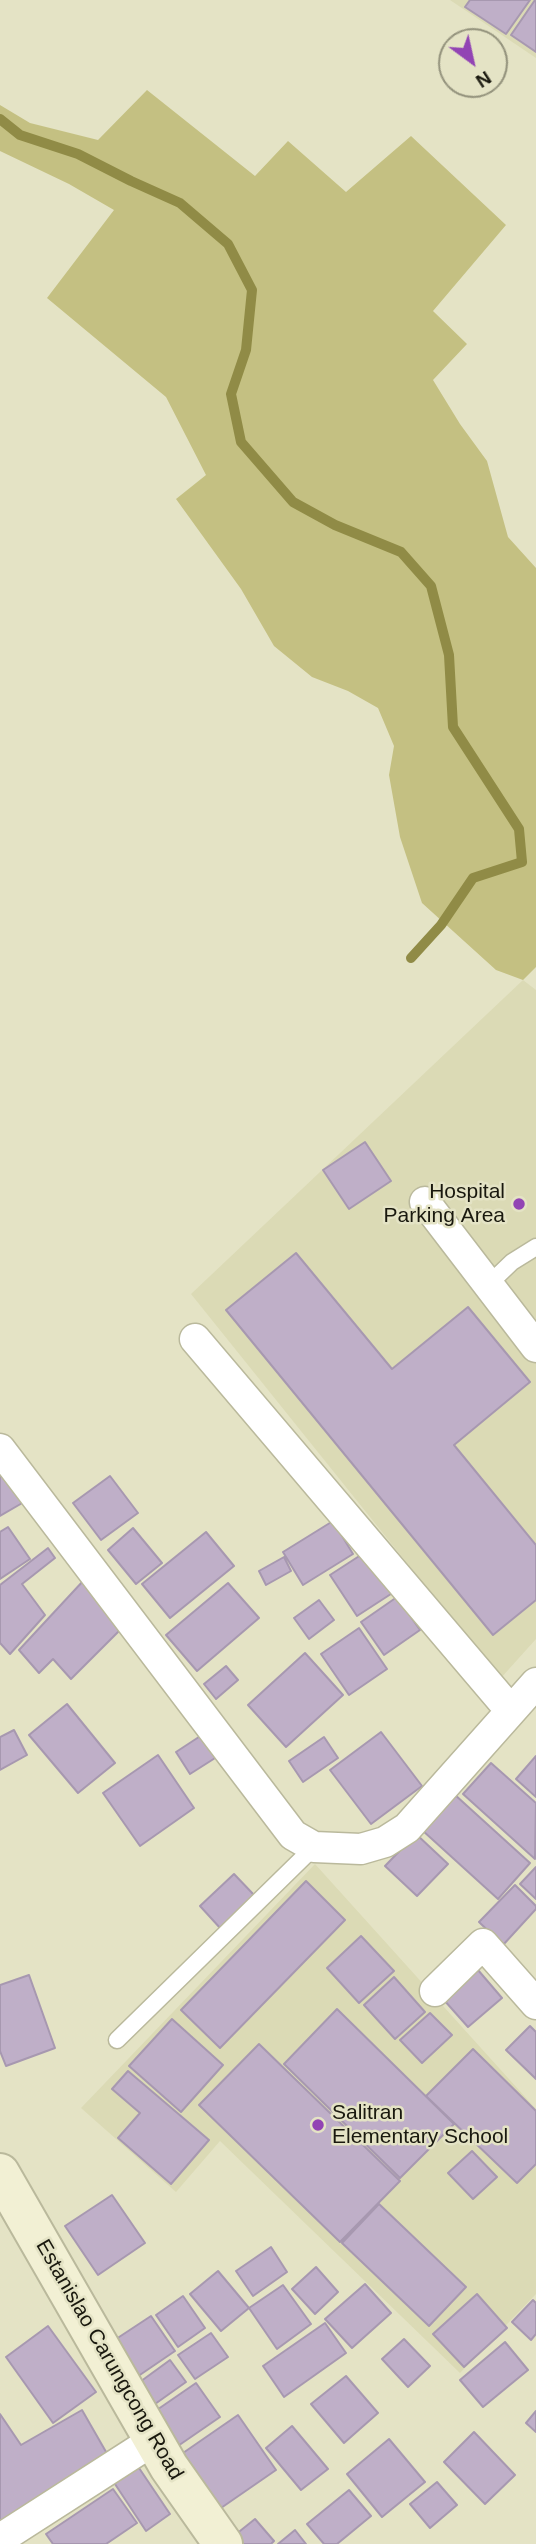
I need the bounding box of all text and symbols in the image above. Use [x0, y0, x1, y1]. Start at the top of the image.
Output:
north arrow [438, 28, 508, 98]
text: N [472, 67, 495, 92]
place label: Hospital Parking Area [384, 1179, 505, 1229]
marker: Hospital Parking Area [511, 1196, 527, 1212]
place label: Salitran Elementary School [332, 2100, 508, 2150]
marker: Salitran Elementary School [310, 2117, 326, 2133]
street label: Estanislao Carungcong Road [30, 2235, 188, 2485]

